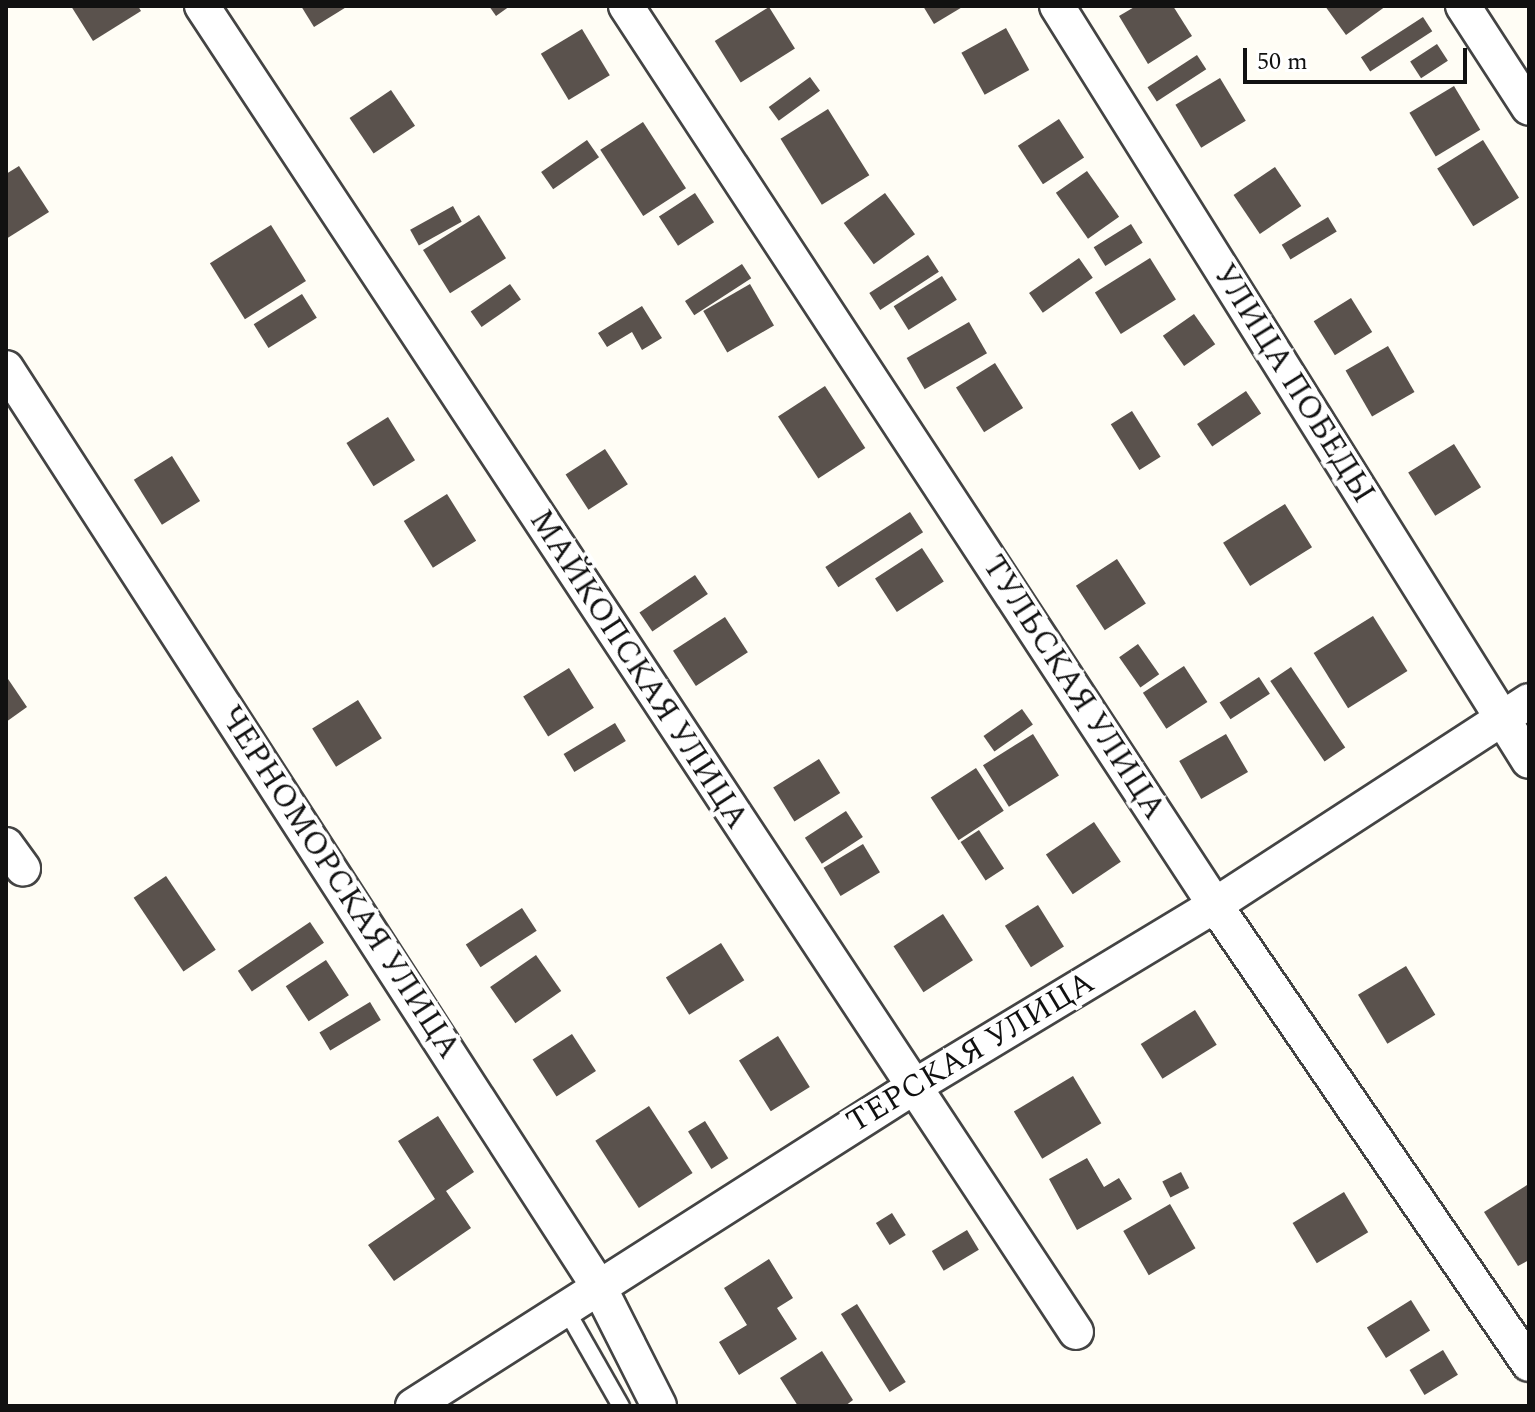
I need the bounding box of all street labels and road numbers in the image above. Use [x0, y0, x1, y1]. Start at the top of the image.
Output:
street label: УЛИЦА ПОБЕДЫ [1204, 257, 1382, 511]
street label: МАЙКОПСКАЯ УЛИЦА [520, 503, 756, 837]
street label: ТУЛЬСКАЯ УЛИЦА [973, 549, 1173, 827]
street label: ЧЕРНОМОРСКАЯ УЛИЦА [211, 700, 467, 1066]
street label: ТЕРСКАЯ УЛИЦА [840, 964, 1102, 1142]

